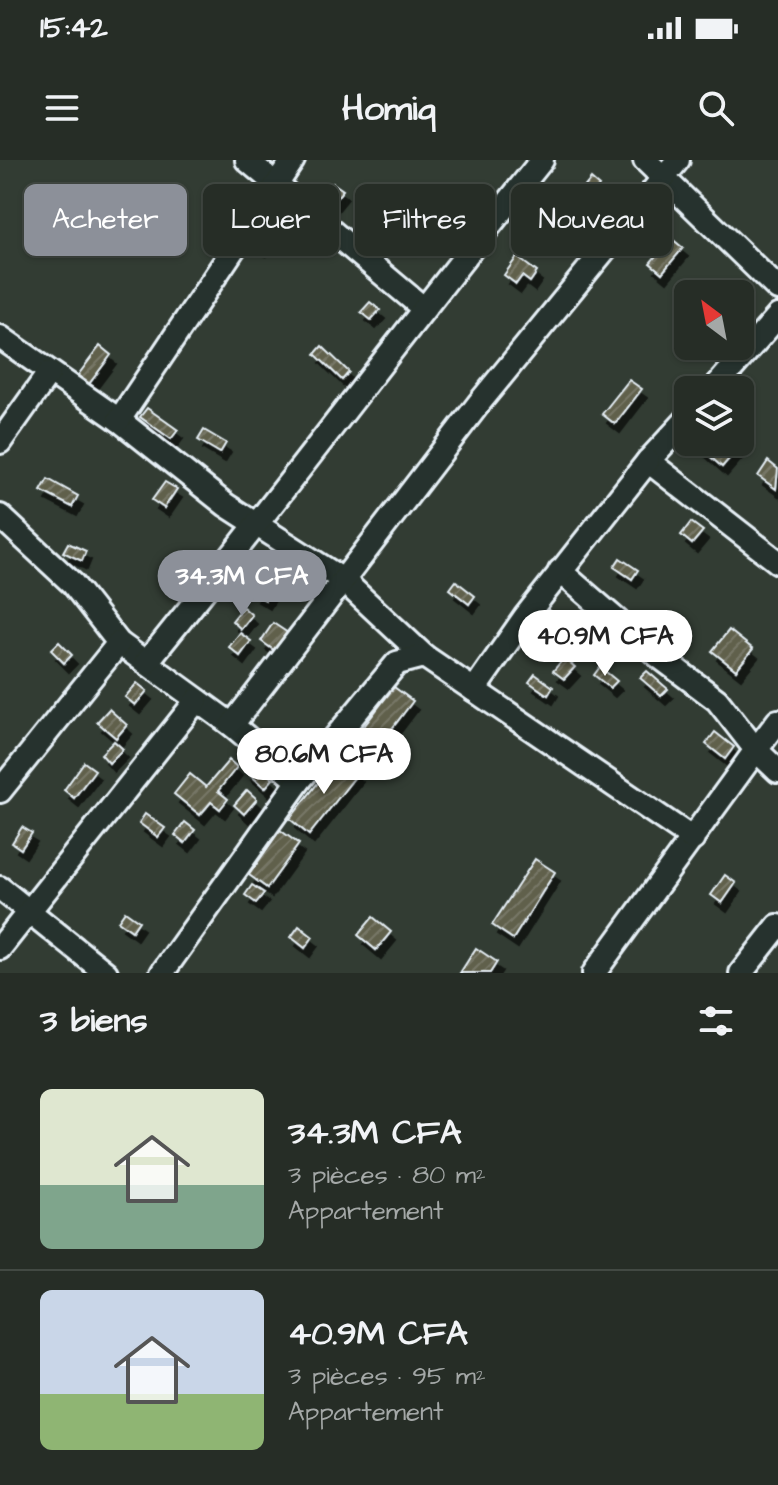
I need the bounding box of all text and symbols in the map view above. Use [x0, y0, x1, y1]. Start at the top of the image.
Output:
text: 15:42 [40, 7, 108, 49]
text: Homiq [342, 83, 436, 134]
icon: menu [40, 86, 84, 130]
icon: search [694, 86, 738, 130]
chip: Acheter [24, 184, 187, 256]
chip: Louer [203, 184, 339, 256]
chip: Filtres [355, 184, 495, 256]
chip: Nouveau [511, 184, 672, 256]
north arrow [674, 280, 754, 360]
map controls [674, 280, 754, 456]
button: layers [674, 376, 754, 456]
pin: 34.3M CFA [150, 550, 334, 618]
text: 34.3M CFA [176, 558, 308, 594]
pin: 40.9M CFA [513, 610, 697, 678]
text: 40.9M CFA [536, 618, 674, 654]
pin: 80.6M CFA [232, 728, 416, 796]
text: 80.6M CFA [255, 736, 393, 772]
text: 3 biens [40, 997, 148, 1045]
icon: filters [694, 999, 738, 1043]
text: 34.3M CFA [288, 1109, 462, 1157]
icon: home [104, 1121, 200, 1217]
text: 3 pièces · 80 m² [288, 1157, 486, 1193]
text: Appartement [288, 1193, 444, 1229]
text: 40.9M CFA [288, 1310, 468, 1358]
icon: home [104, 1322, 200, 1418]
text: 3 pièces · 95 m² [288, 1358, 486, 1394]
text: Appartement [288, 1394, 444, 1430]

